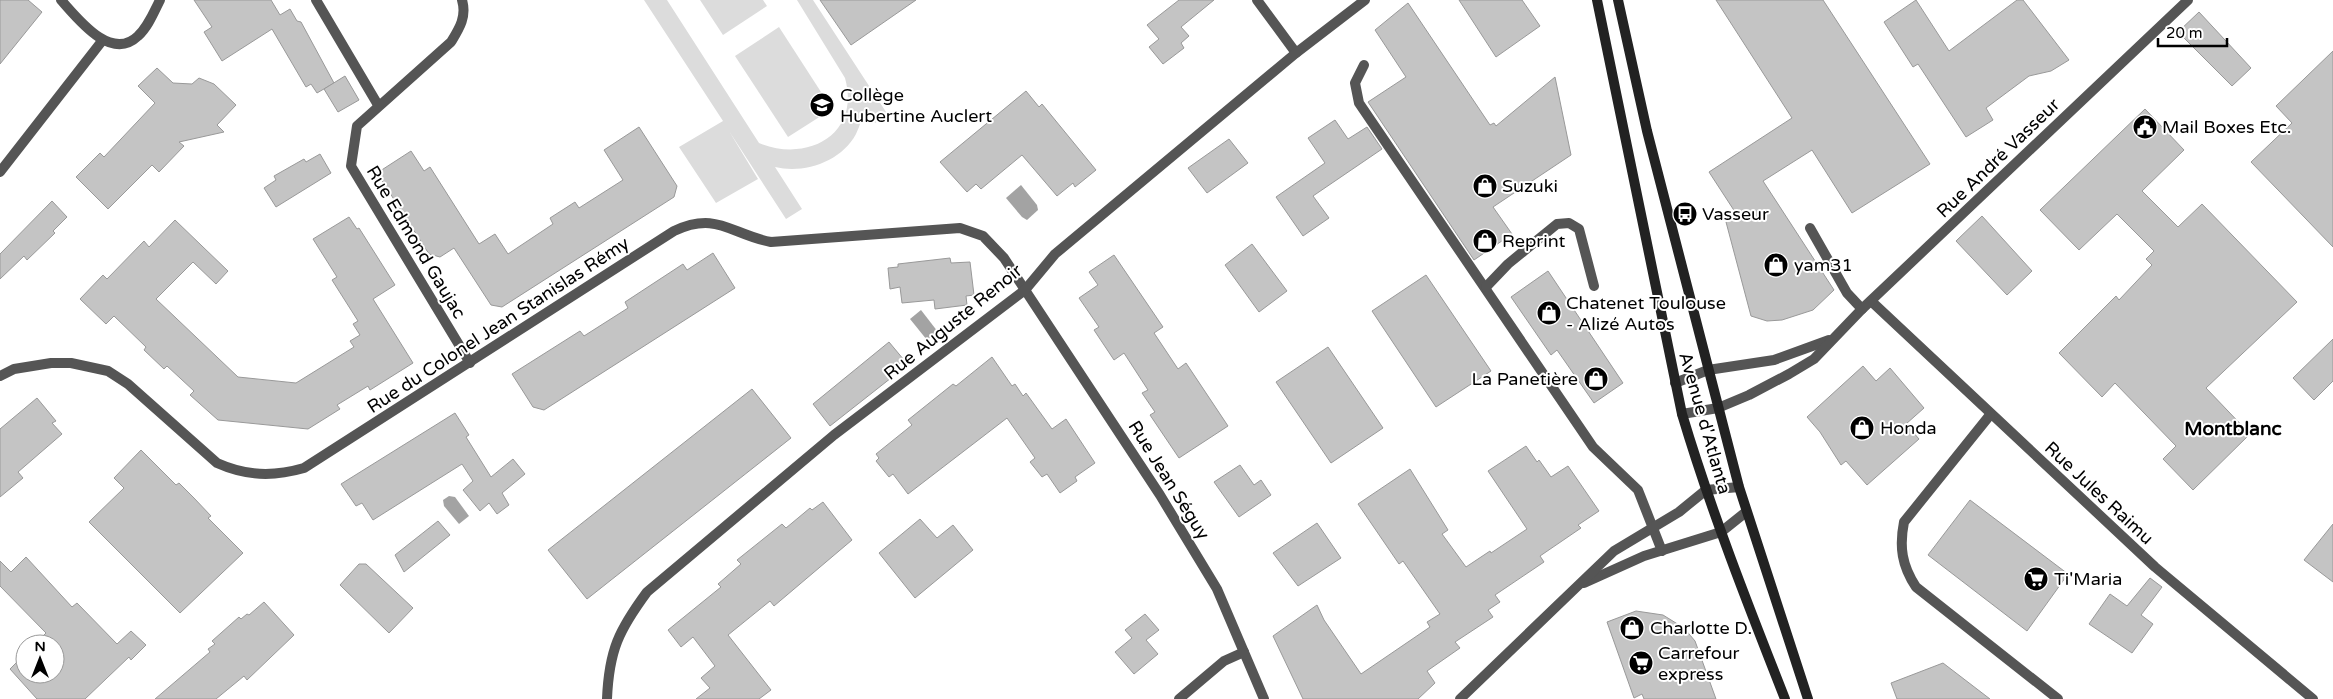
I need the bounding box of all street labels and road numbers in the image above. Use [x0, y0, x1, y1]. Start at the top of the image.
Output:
street label: Rue André Vasseur [1932, 94, 2064, 222]
street label: Rue Edmond Gaujac [362, 161, 470, 323]
street label: Rue du Colonel Jean Stanislas Rémy [363, 232, 633, 418]
street label: Rue Auguste Renoir [879, 259, 1027, 385]
street label: Avenue d'Atlanta [1674, 349, 1736, 497]
street label: Rue Jean Séguy [1124, 416, 1215, 544]
street label: Rue Jules Raimu [2040, 437, 2158, 549]

